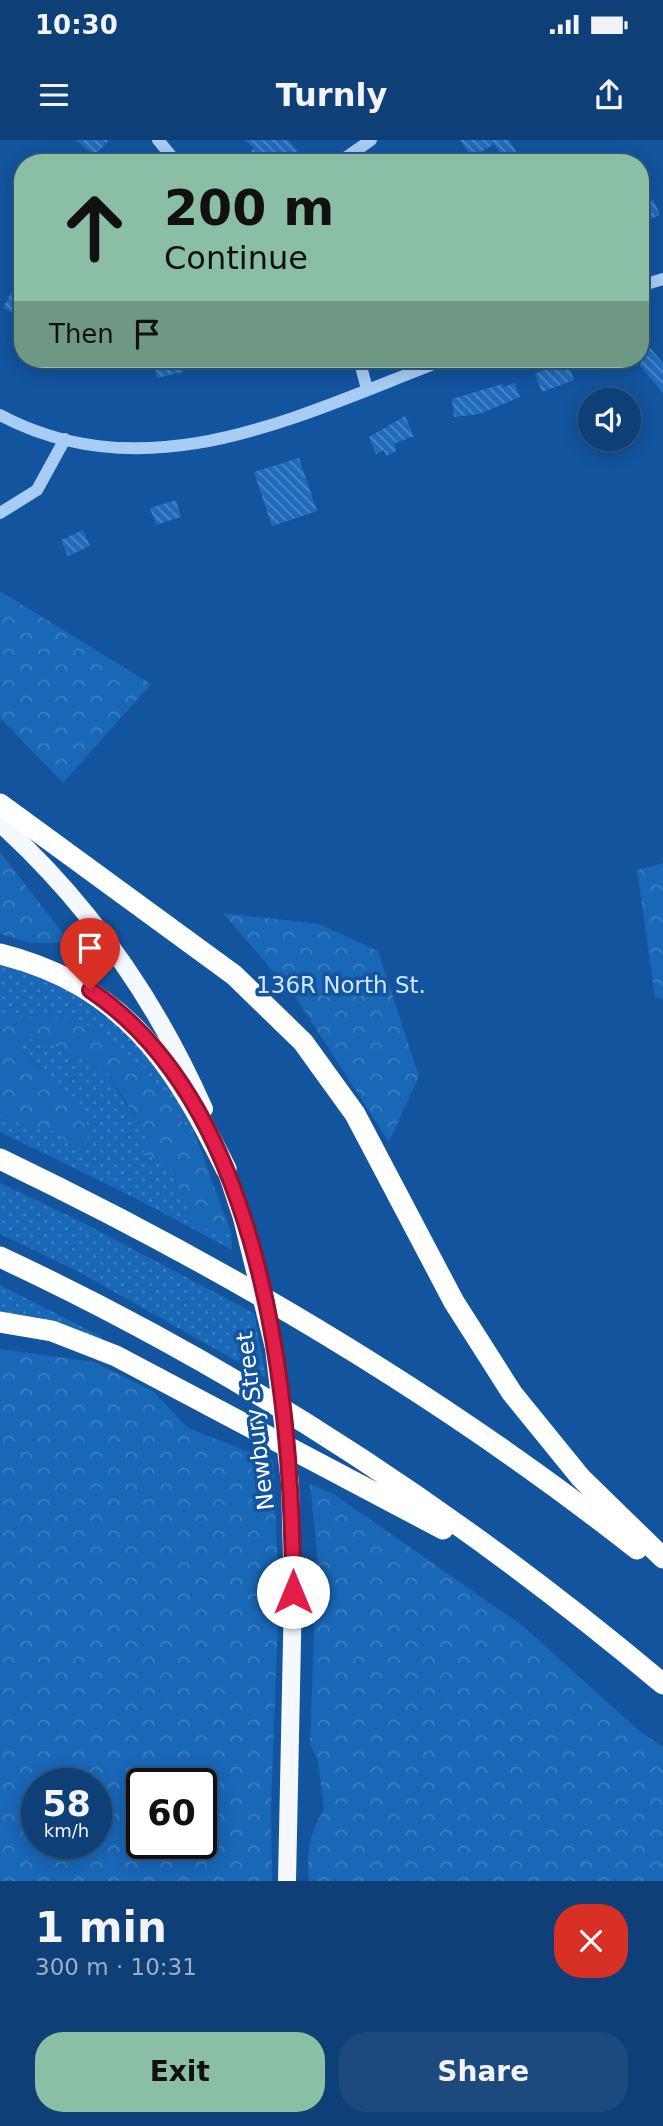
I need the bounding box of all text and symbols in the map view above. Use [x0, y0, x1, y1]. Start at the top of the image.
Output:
text: 10:30 [35, 10, 118, 40]
icon: menu [35, 76, 73, 114]
text: Turnly [276, 76, 387, 114]
icon: share [590, 76, 628, 114]
text: 200 m [164, 180, 334, 237]
icon: ahead [49, 182, 140, 273]
text: Continue [164, 239, 308, 277]
icon: arrive [128, 315, 166, 353]
text: Then [49, 319, 114, 349]
map controls [578, 388, 641, 451]
button: sound [578, 388, 641, 451]
pin [60, 918, 120, 990]
icon: arrive [71, 929, 109, 967]
park label: 136R North St. [256, 972, 426, 998]
street label: Newbury Street [231, 1330, 279, 1512]
position arrow [256, 1555, 330, 1629]
speed limit sign: 60 [126, 1768, 217, 1859]
text: 58 [42, 1784, 91, 1824]
text: km/h [44, 1820, 89, 1841]
text: 1 min [35, 1903, 167, 1952]
button: close [554, 1904, 628, 1978]
text: 300 m · 10:31 [35, 1954, 197, 1980]
button: Exit [35, 2032, 325, 2112]
button: Share [339, 2032, 628, 2112]

